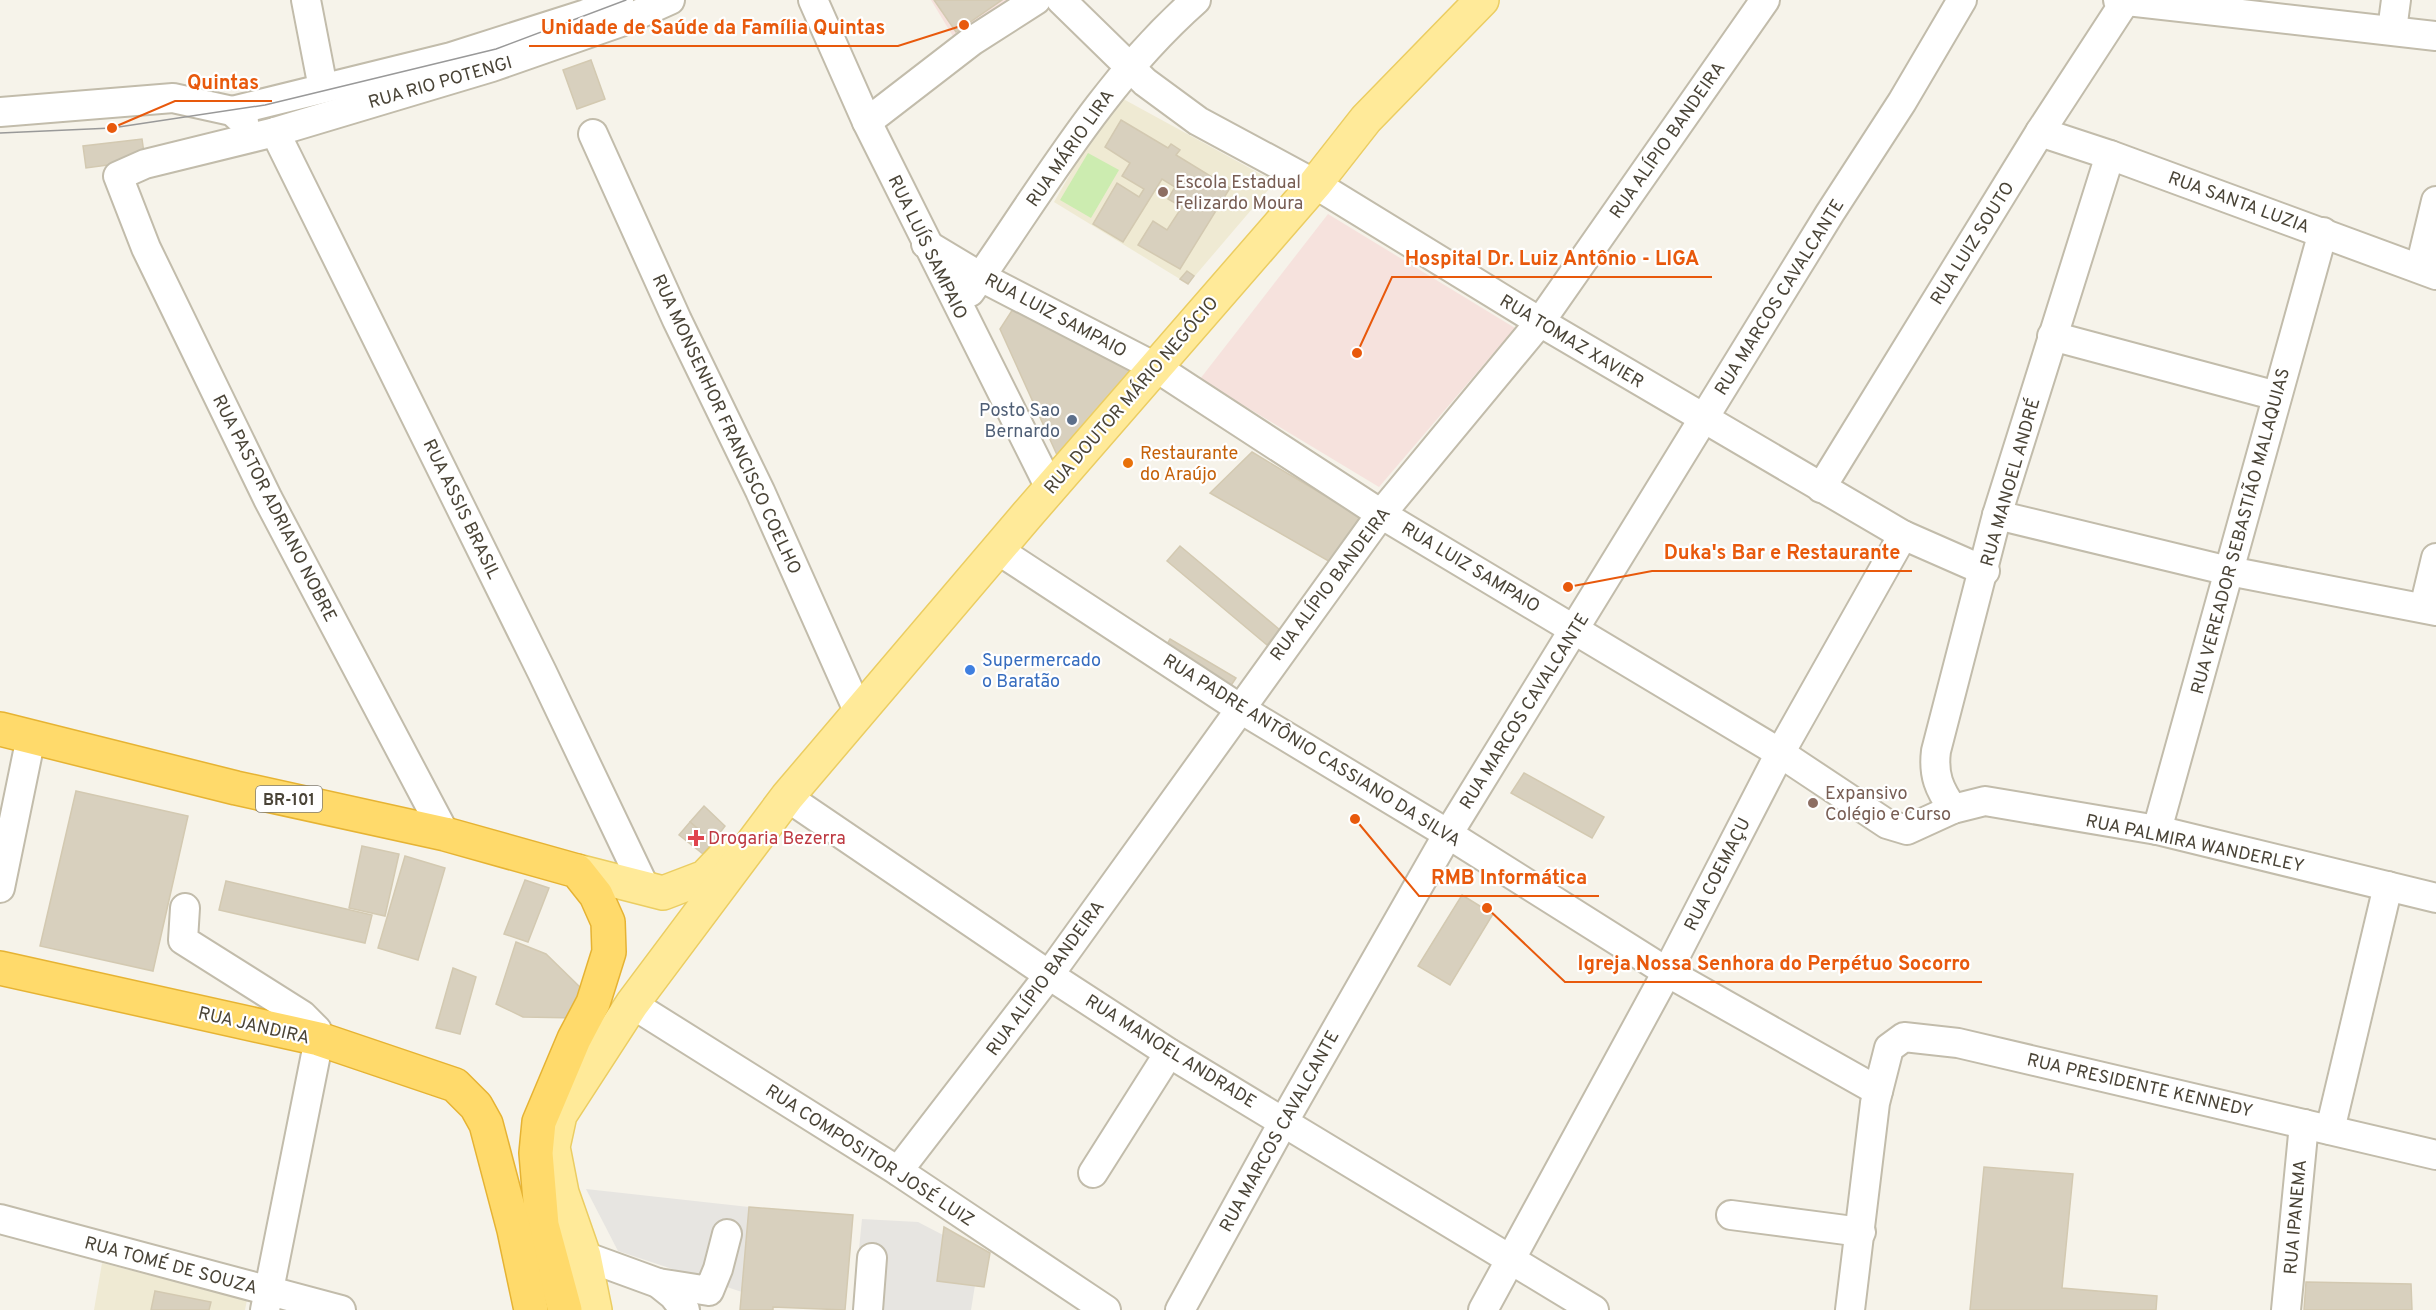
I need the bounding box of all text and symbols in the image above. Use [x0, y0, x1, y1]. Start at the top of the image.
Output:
callout: Unidade de Saúde da Família Quintas [529, 8, 898, 46]
text: Unidade de Saúde da Família Quintas [541, 16, 885, 42]
street label: RUA RIO POTENGI [366, 52, 515, 115]
street label: RUA ALÍPIO BANDEIRA [1604, 57, 1731, 224]
callout: Quintas [175, 63, 272, 101]
text: Quintas [187, 71, 259, 97]
street label: RUA MÁRIO LIRA [1020, 84, 1120, 212]
street label: RUA SANTA LUZIA [2165, 167, 2312, 240]
street label: RUA LUÍS SAMPAIO [882, 171, 973, 324]
place label: Escola Estadual Felizardo Moura [1175, 172, 1303, 216]
street label: RUA LUIZ SOUTO [1926, 178, 2020, 310]
marker: Escola Estadual Felizardo Moura [1156, 185, 1170, 199]
street label: RUA MARCOS CAVALCANTE [1710, 195, 1850, 400]
callout: Hospital Dr. Luiz Antônio - LIGA [1392, 239, 1712, 277]
text: Hospital Dr. Luiz Antônio - LIGA [1405, 247, 1699, 273]
street label: RUA LUIZ SAMPAIO [980, 269, 1130, 364]
street label: RUA MONSENHOR FRANCISCO COELHO [646, 271, 805, 578]
street label: RUA TOMAZ XAVIER [1495, 290, 1647, 394]
street label: RUA DOUTOR MÁRIO NEGÓCIO [1038, 291, 1224, 500]
street label: RUA VEREADOR SEBASTIÃO MALAQUIAS [2185, 365, 2296, 697]
street label: RUA PASTOR ADRIANO NOBRE [206, 391, 341, 626]
street label: RUA MANOEL ANDRÉ [1974, 395, 2047, 569]
place label: Posto Sao Bernardo [979, 400, 1060, 444]
marker: Posto Sao Bernardo [1065, 413, 1079, 427]
street label: RUA ASSIS BRASIL [417, 436, 505, 583]
place label: Restaurante do Araújo [1140, 443, 1238, 487]
marker: Restaurante do Araújo [1121, 456, 1135, 470]
street label: RUA ALÍPIO BANDEIRA [1264, 502, 1397, 666]
street label: RUA LUIZ SAMPAIO [1397, 518, 1544, 619]
callout: Duka's Bar e Restaurante [1652, 533, 1912, 571]
text: Duka's Bar e Restaurante [1664, 541, 1900, 567]
street label: RUA MARCOS CAVALCANTE [1455, 609, 1595, 814]
street label: RUA PADRE ANTÔNIO CASSIANO DA SILVA [1158, 648, 1465, 853]
place label: Supermercado o Baratão [982, 650, 1101, 694]
marker: Supermercado o Baratão [963, 663, 977, 677]
place label: Expansivo Colégio e Curso [1825, 783, 1951, 827]
road number: BR-101 [256, 786, 322, 812]
marker: Expansivo Colégio e Curso [1806, 796, 1820, 810]
street label: RUA PALMIRA WANDERLEY [2083, 810, 2306, 879]
street label: RUA COEMAÇU [1680, 814, 1757, 935]
place label: Drogaria Bezerra [708, 828, 846, 851]
marker: Drogaria Bezerra [689, 831, 703, 845]
callout: RMB Informática [1419, 858, 1599, 896]
text: RMB Informática [1431, 866, 1587, 892]
street label: RUA ALÍPIO BANDEIRA [980, 895, 1110, 1061]
callout: Igreja Nossa Senhora do Perpétuo Socorro [1565, 944, 1982, 982]
text: Igreja Nossa Senhora do Perpétuo Socorro [1578, 952, 1970, 978]
street label: RUA MANOEL ANDRADE [1080, 990, 1260, 1114]
street label: RUA JANDIRA [196, 1002, 312, 1050]
street label: RUA MARCOS CAVALCANTE [1215, 1027, 1345, 1237]
street label: RUA PRESIDENTE KENNEDY [2024, 1049, 2255, 1124]
street label: RUA COMPOSITOR JOSÉ LUIZ [760, 1078, 979, 1232]
street label: RUA IPANEMA [2280, 1159, 2313, 1276]
street label: RUA TOMÉ DE SOUZA [82, 1230, 260, 1301]

